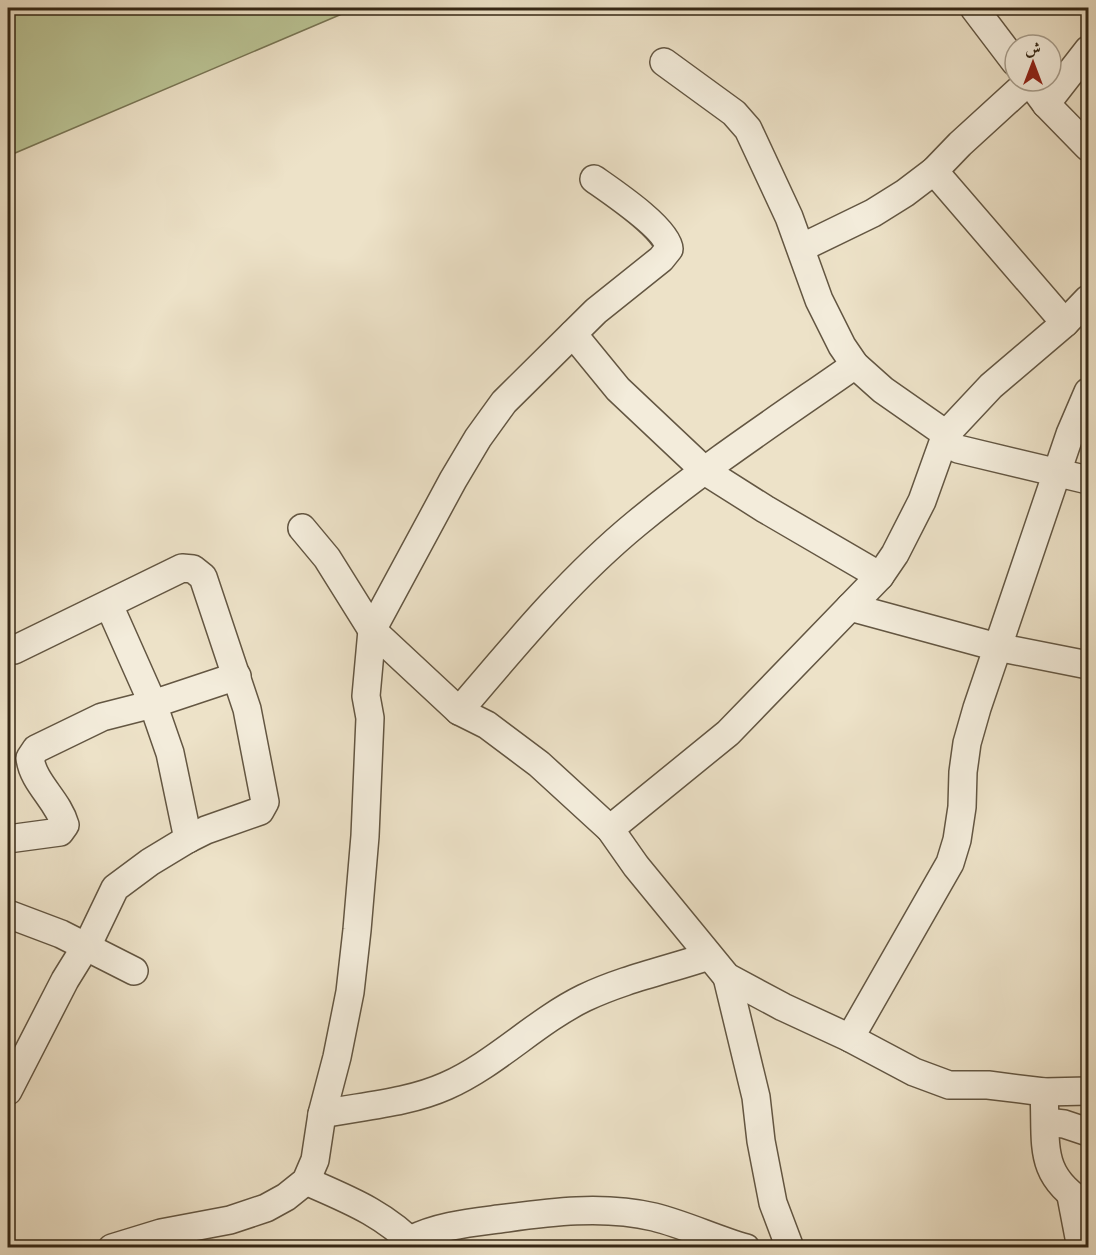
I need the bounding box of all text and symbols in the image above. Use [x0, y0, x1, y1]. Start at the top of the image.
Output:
north arrow [1003, 33, 1063, 93]
text: ش [1025, 38, 1041, 58]

